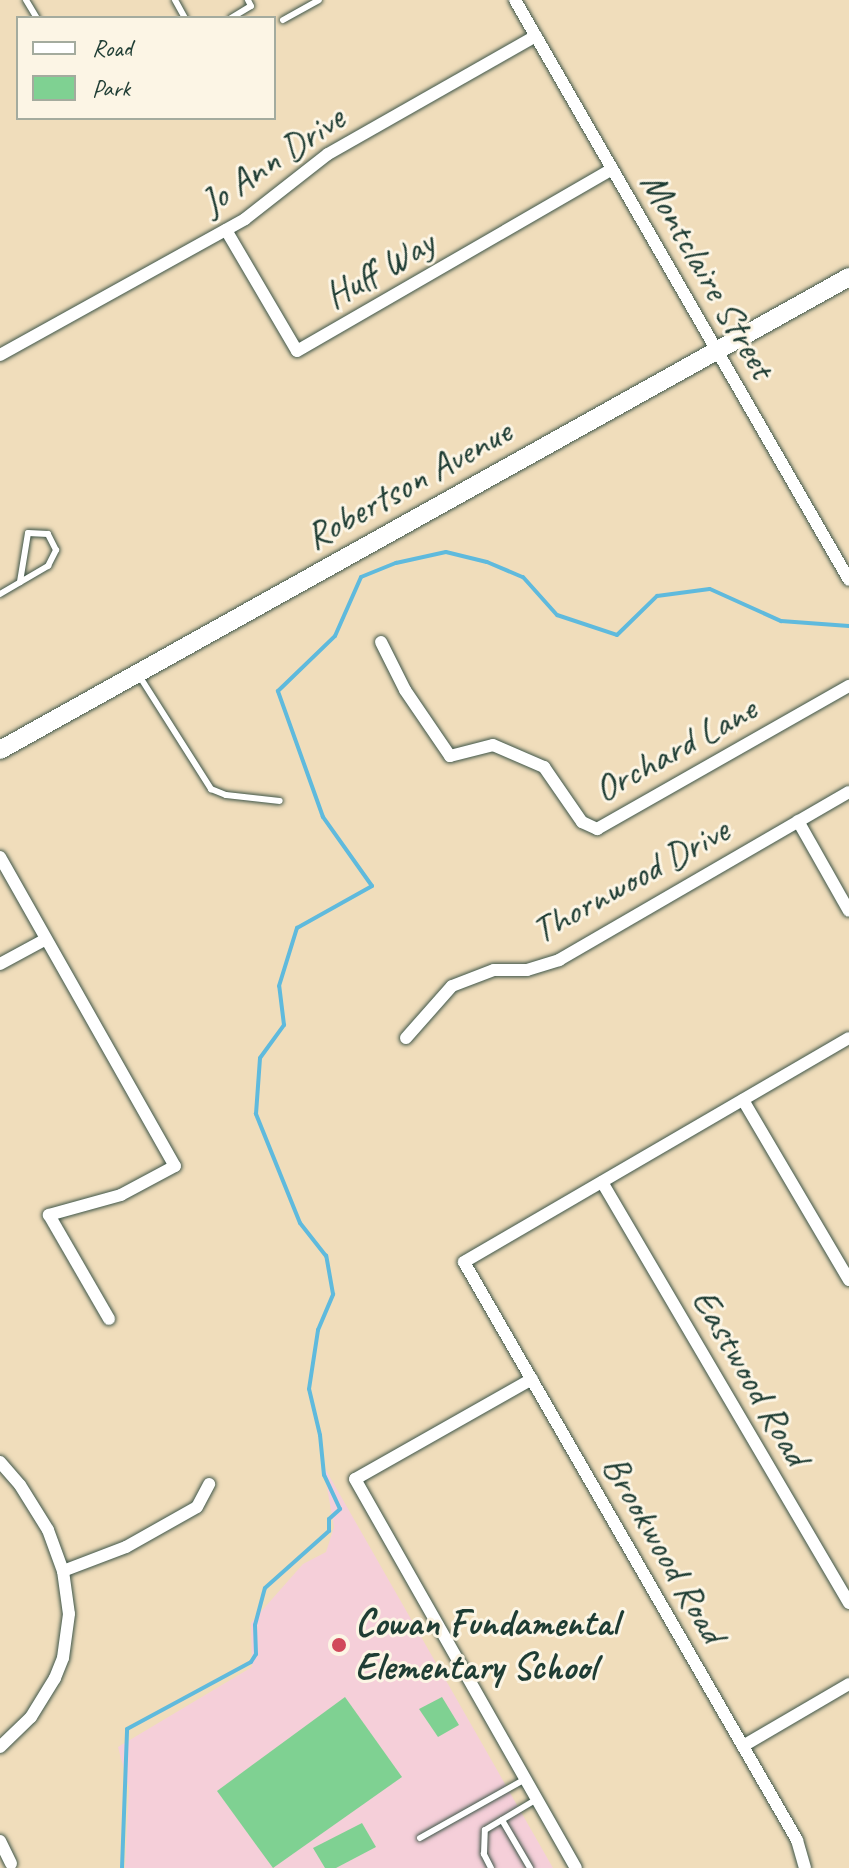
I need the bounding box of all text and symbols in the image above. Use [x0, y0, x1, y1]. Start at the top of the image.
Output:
legend [16, 16, 276, 120]
text: Road [92, 33, 132, 63]
text: Park [92, 73, 130, 103]
street label: Jo Ann Drive [191, 95, 353, 225]
street label: Montclaire Street [630, 163, 786, 387]
street label: Huff Way [316, 219, 442, 319]
street label: Robertson Avenue [297, 409, 519, 559]
street label: Orchard Lane [585, 685, 765, 813]
street label: Thornwood Drive [523, 807, 737, 953]
street label: Eastwood Road [682, 1281, 820, 1473]
street label: Brookwood Road [592, 1447, 736, 1651]
place label: Cowan Fundamental Elementary School [355, 1600, 616, 1690]
marker: Cowan Fundamental Elementary School [330, 1636, 348, 1654]

